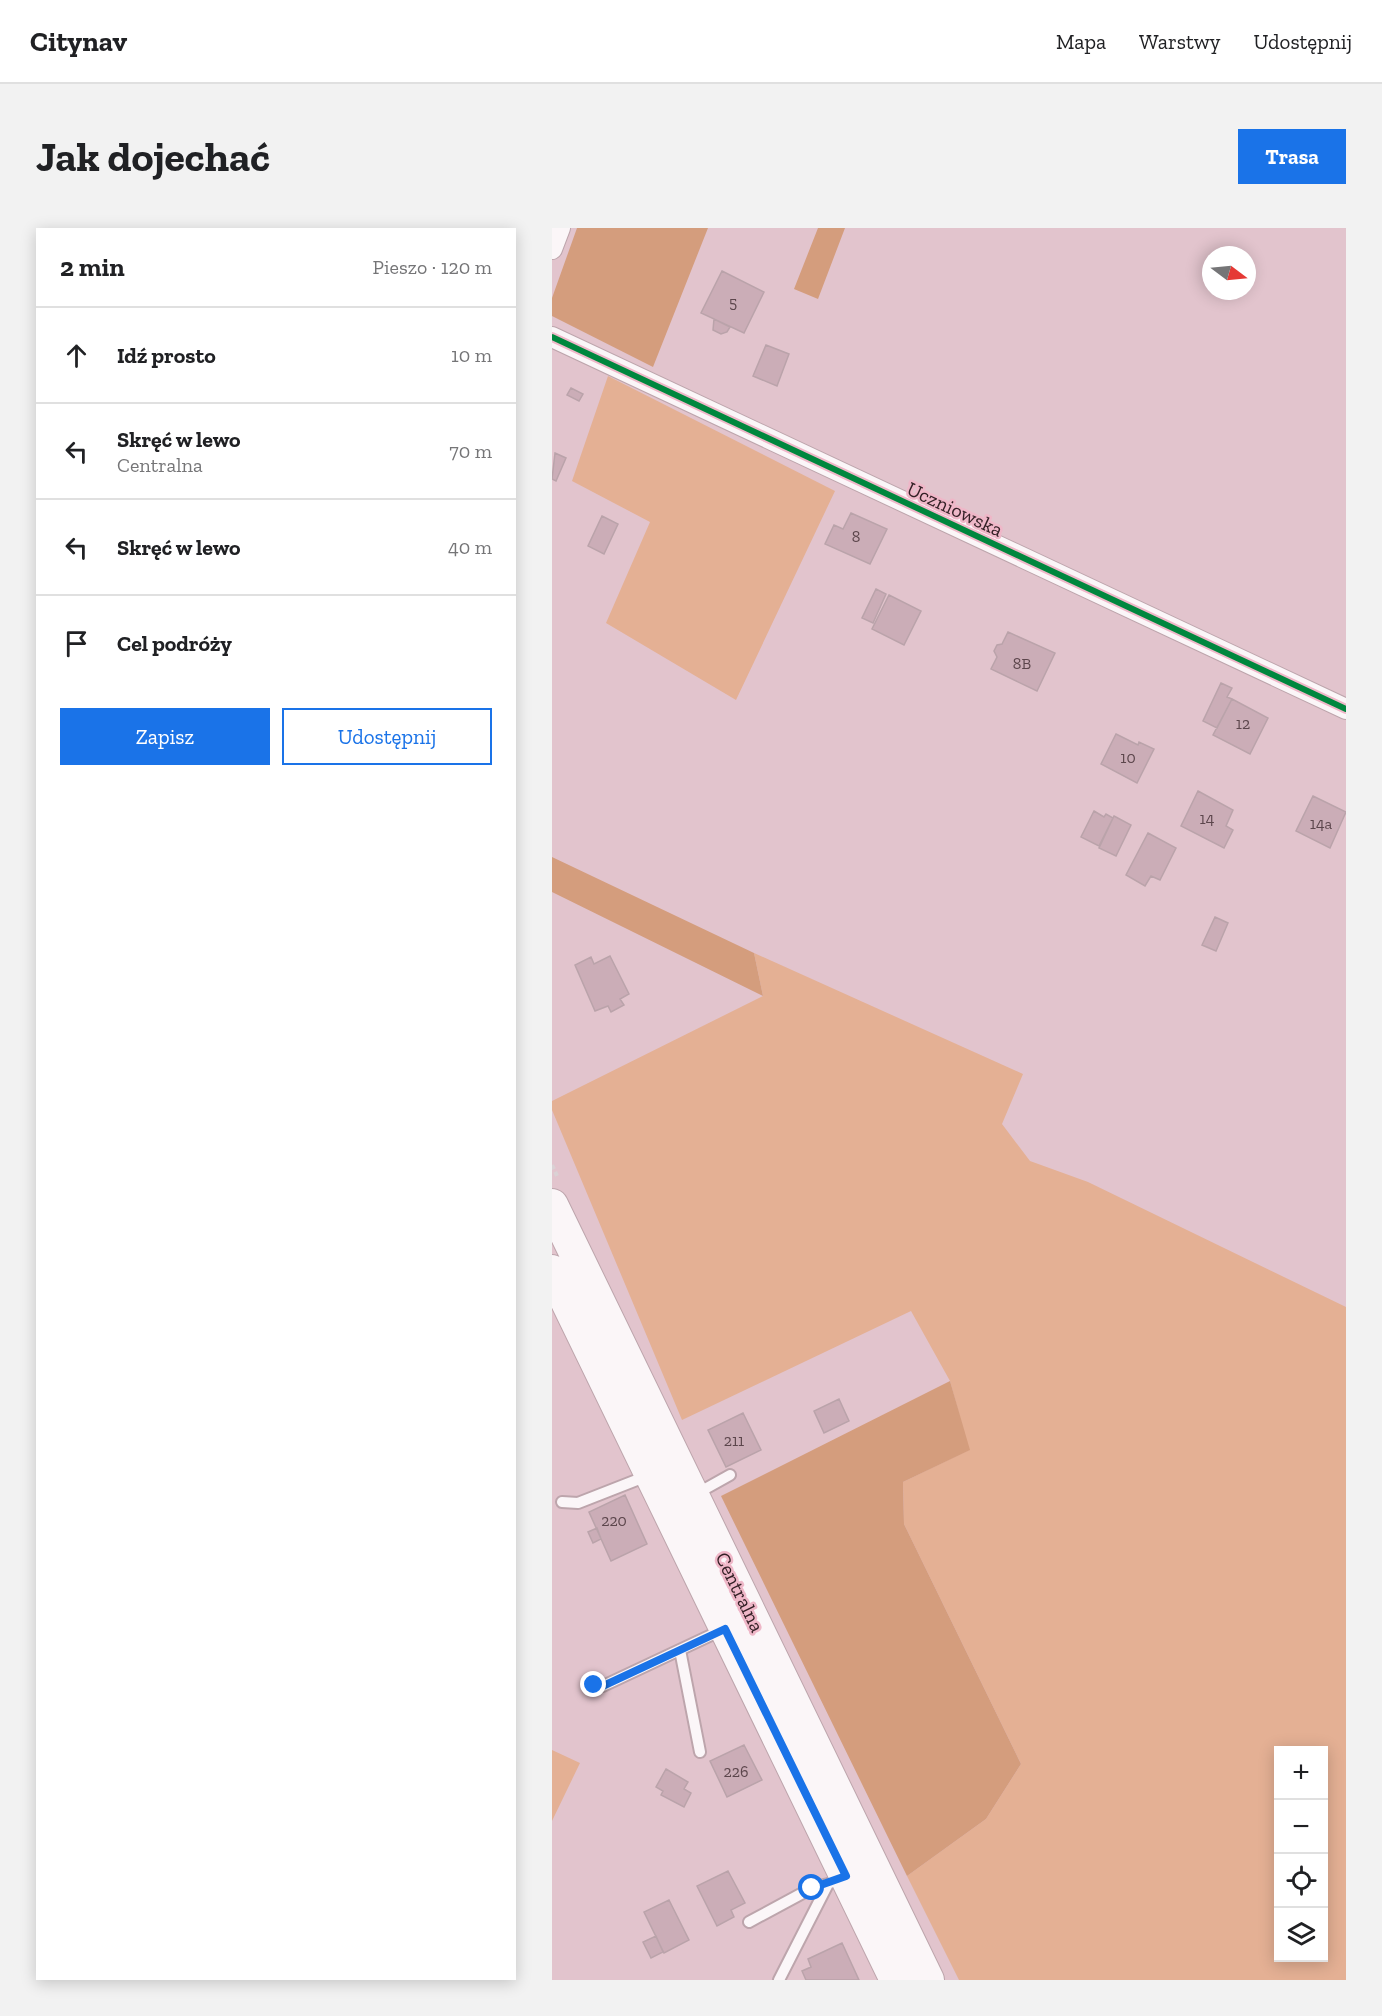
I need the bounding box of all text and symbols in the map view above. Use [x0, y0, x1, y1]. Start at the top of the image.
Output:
text: Citynav [30, 25, 127, 58]
text: Mapa [1056, 29, 1106, 54]
text: Warstwy [1139, 29, 1221, 54]
text: Udostępnij [1254, 29, 1352, 54]
button: Trasa [1238, 129, 1346, 184]
text: Jak dojechać [36, 131, 270, 182]
north arrow [1202, 246, 1256, 300]
text: 2 min [60, 251, 125, 283]
text: Pieszo · 120 m [372, 255, 492, 279]
house number: 5 [729, 293, 737, 312]
icon: ahead [60, 339, 93, 372]
text: Idź prosto [117, 342, 216, 369]
text: 10 m [451, 343, 492, 367]
text: Skręć w lewo [117, 426, 241, 453]
icon: left [60, 435, 93, 468]
text: 70 m [449, 439, 492, 463]
text: Centralna [117, 453, 203, 477]
street label: Uczniowska [903, 476, 1007, 542]
house number: 8 [852, 527, 860, 546]
icon: left [60, 531, 93, 564]
text: Skręć w lewo [117, 534, 241, 561]
text: 40 m [448, 535, 492, 559]
icon: arrive [60, 627, 93, 660]
text: Cel podróży [117, 630, 232, 657]
house number: 8B [1013, 654, 1031, 673]
button: Zapisz [60, 708, 270, 765]
button: Udostępnij [282, 708, 492, 765]
house number: 12 [1236, 714, 1250, 733]
house number: 10 [1120, 748, 1136, 767]
house number: 14 [1200, 809, 1215, 828]
house number: 14a [1310, 814, 1333, 833]
house number: 211 [724, 1431, 744, 1450]
house number: 220 [601, 1511, 627, 1530]
street label: Centralna [710, 1548, 770, 1636]
route end [580, 1671, 606, 1697]
map controls [1274, 1746, 1328, 1962]
button: + [1274, 1746, 1328, 1800]
house number: 226 [724, 1762, 748, 1781]
button: − [1274, 1800, 1328, 1854]
button: locate [1274, 1854, 1328, 1908]
route start [798, 1874, 824, 1900]
button: layers [1274, 1908, 1328, 1962]

